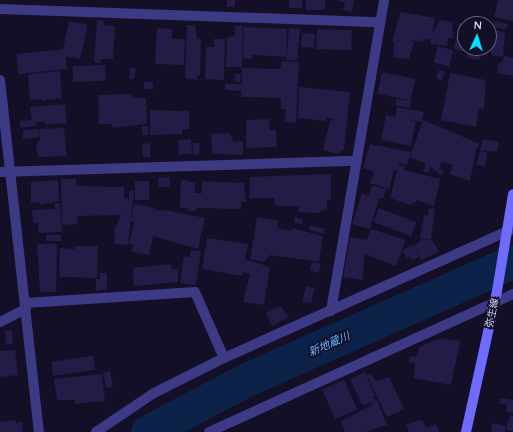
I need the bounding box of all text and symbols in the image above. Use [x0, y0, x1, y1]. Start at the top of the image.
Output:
north arrow [457, 16, 497, 56]
text: N [473, 18, 482, 32]
street label: 弥生線 [483, 297, 501, 329]
water label: 新地蔵川 [306, 329, 352, 359]

